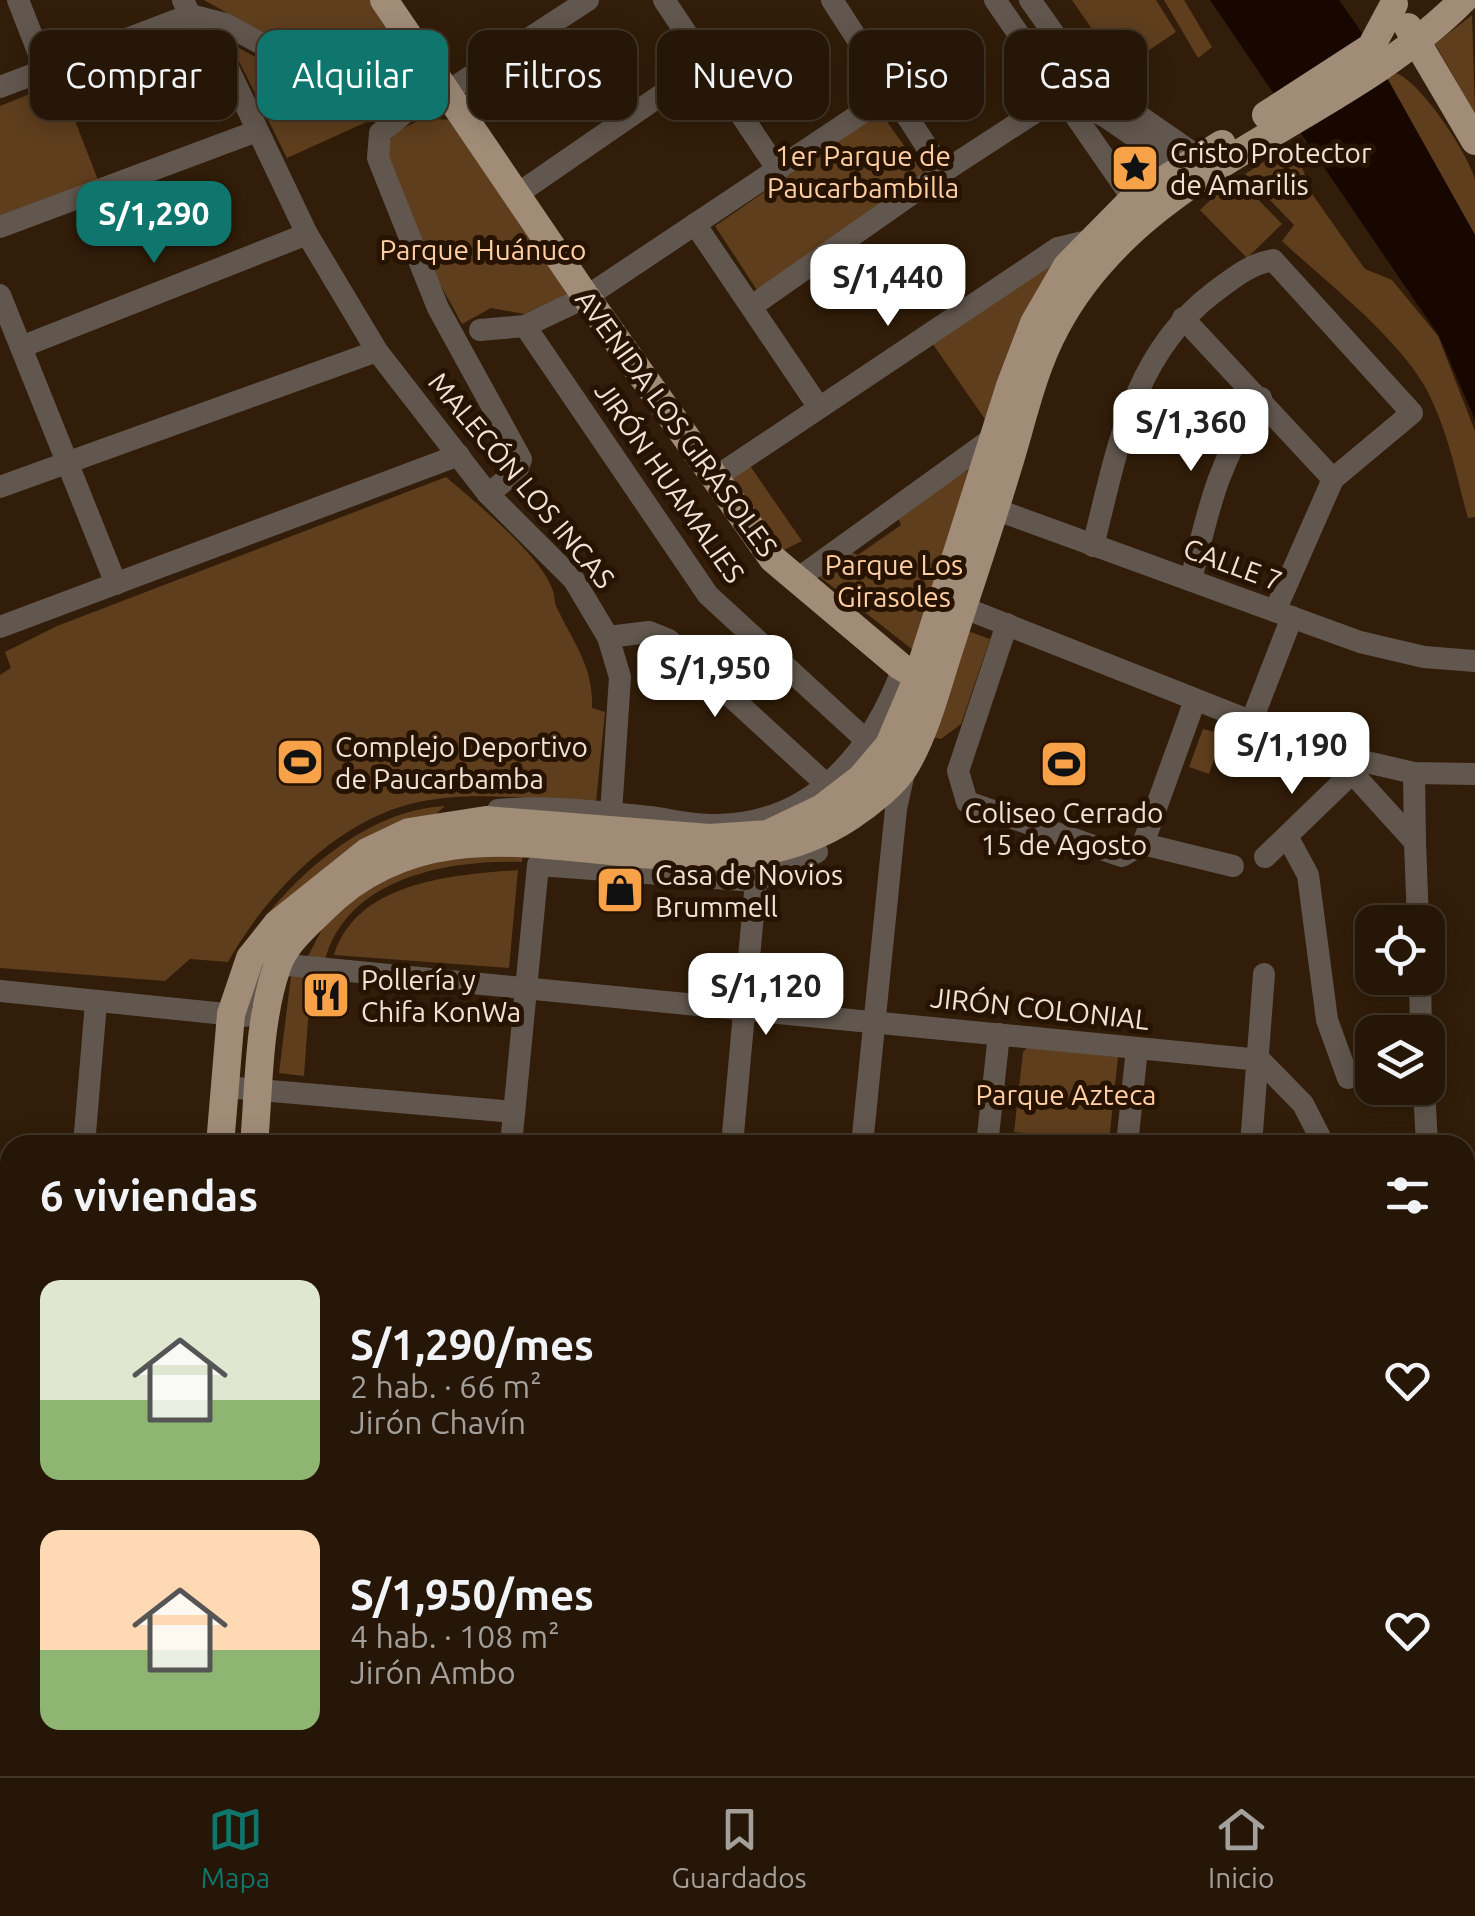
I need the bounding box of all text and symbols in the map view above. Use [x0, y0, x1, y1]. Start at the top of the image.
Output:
chip: Comprar [30, 30, 237, 120]
chip: Alquilar [257, 30, 448, 120]
chip: Filtros [468, 30, 637, 120]
chip: Nuevo [657, 30, 829, 120]
chip: Piso [849, 30, 984, 120]
chip: Casa [1004, 30, 1147, 120]
place label: Cristo Protector de Amarilis [1170, 137, 1372, 200]
park label: 1er Parque de Paucarbambilla [767, 140, 959, 203]
place icon: Cristo Protector de Amarilis [1109, 142, 1161, 194]
pin: S/1,290 [62, 181, 246, 266]
text: S/1,290 [98, 195, 210, 231]
park label: Parque Huánuco [380, 234, 586, 265]
pin: S/1,440 [796, 244, 980, 329]
text: S/1,440 [832, 258, 944, 294]
street label: AVENIDA LOS GIRASOLES [570, 284, 784, 562]
street label: MALECÓN LOS INCAS [423, 365, 622, 594]
street label: JIRÓN HUAMALIES [589, 375, 752, 588]
pin: S/1,360 [1099, 389, 1283, 474]
text: S/1,360 [1135, 403, 1247, 439]
street label: CALLE 7 [1180, 532, 1286, 596]
park label: Parque Los Girasoles [825, 549, 963, 612]
pin: S/1,950 [623, 635, 807, 720]
text: S/1,950 [659, 649, 771, 685]
pin: S/1,190 [1200, 712, 1384, 797]
text: S/1,190 [1236, 726, 1348, 762]
place label: Complejo Deportivo de Paucarbamba [335, 731, 588, 794]
sports icon: Complejo Deportivo de Paucarbamba [274, 736, 326, 788]
sports icon: Coliseo Cerrado 15 de Agosto [1038, 738, 1090, 790]
place label: Coliseo Cerrado 15 de Agosto [965, 797, 1164, 860]
place label: Casa de Novios Brummell [655, 859, 843, 922]
shop icon: Casa de Novios Brummell [594, 864, 646, 916]
map controls [1355, 905, 1445, 1105]
button: locate [1355, 905, 1445, 995]
pin: S/1,120 [674, 953, 858, 1038]
place label: Pollería y Chifa KonWa [361, 964, 521, 1027]
text: S/1,120 [710, 967, 822, 1003]
restaurant icon: Pollería y Chifa KonWa [300, 969, 352, 1021]
street label: JIRÓN COLONIAL [929, 980, 1151, 1035]
button: layers [1355, 1015, 1445, 1105]
park label: Parque Azteca [976, 1079, 1156, 1110]
icon: filters [1380, 1168, 1435, 1223]
text: 6 viviendas [40, 1172, 258, 1219]
icon: home [120, 1320, 240, 1440]
text: S/1,290/mes [350, 1321, 594, 1368]
icon: heart [1380, 1353, 1435, 1408]
text: 2 hab. · 66 m² [350, 1368, 542, 1404]
text: Jirón Chavín [350, 1404, 526, 1440]
icon: home [120, 1570, 240, 1690]
text: S/1,950/mes [350, 1571, 594, 1618]
icon: heart [1380, 1603, 1435, 1658]
text: 4 hab. · 108 m² [350, 1618, 560, 1654]
text: Jirón Ambo [350, 1654, 516, 1690]
tab: Mapa [201, 1802, 270, 1893]
tab: Guardados [672, 1802, 807, 1893]
tab: Inicio [1208, 1802, 1274, 1893]

